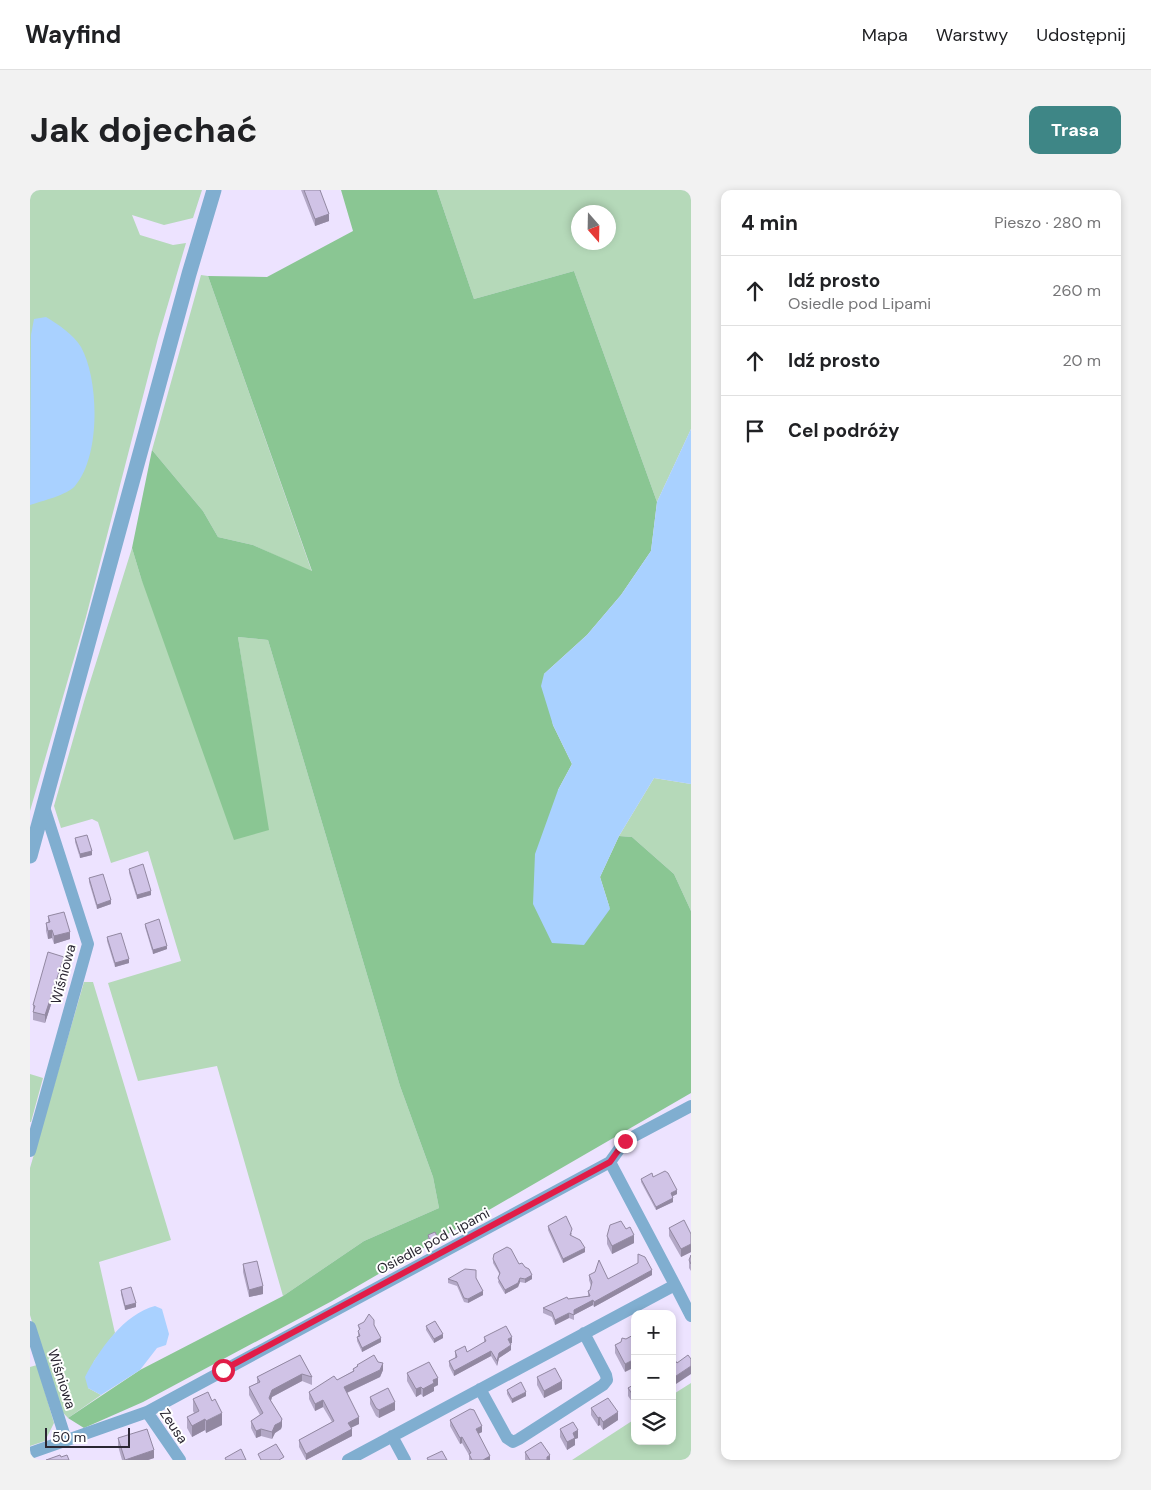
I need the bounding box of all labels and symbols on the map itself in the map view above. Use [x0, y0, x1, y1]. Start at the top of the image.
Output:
north arrow [571, 205, 616, 250]
street label: Wiśniowa [46, 942, 80, 1006]
route end [614, 1130, 637, 1153]
street label: Osiedle pod Lipami [373, 1204, 493, 1278]
street label: Wiśniowa [44, 1347, 80, 1411]
route start [212, 1359, 235, 1382]
street label: Zeusa [156, 1405, 192, 1447]
scale bar [45, 1425, 130, 1448]

